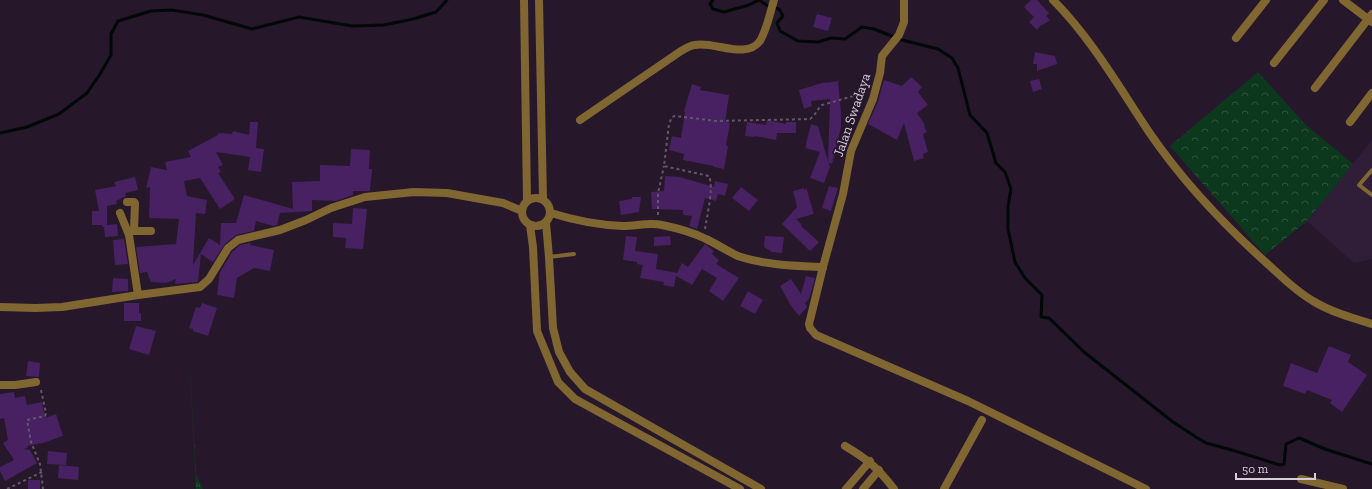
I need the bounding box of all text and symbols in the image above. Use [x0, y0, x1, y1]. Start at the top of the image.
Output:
street label: Jalan Swadaya [830, 71, 874, 159]
scale bar [1236, 455, 1315, 481]
text: 50 m [1242, 462, 1269, 476]

